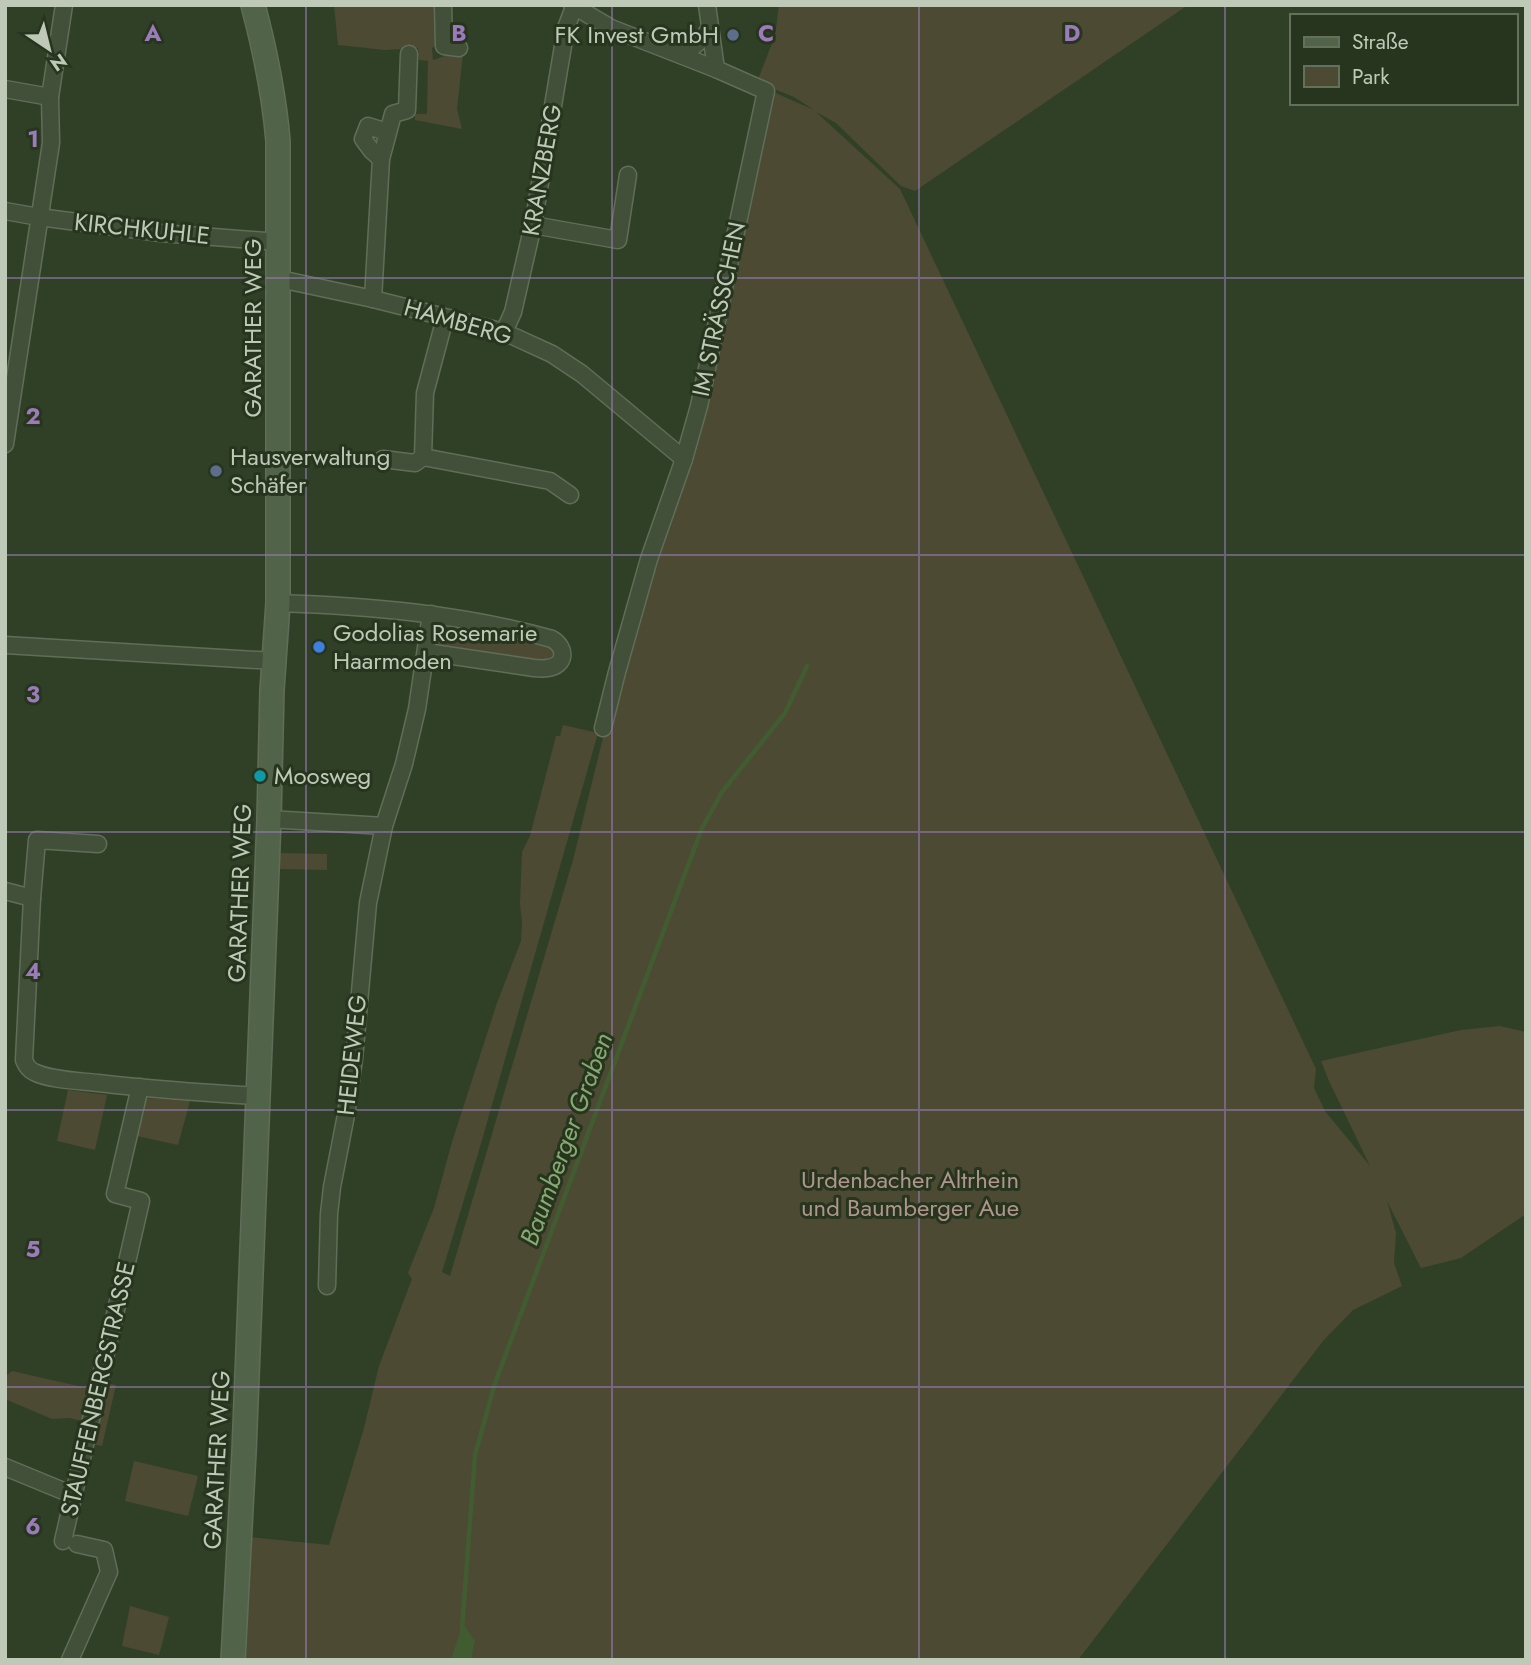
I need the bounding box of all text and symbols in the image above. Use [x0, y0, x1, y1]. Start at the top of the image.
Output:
north arrow [14, 14, 84, 84]
legend [1290, 14, 1517, 105]
text: A [144, 16, 162, 50]
text: B [451, 16, 467, 50]
text: C [758, 16, 774, 50]
text: D [1064, 16, 1081, 50]
place label: FK Invest GmbH [555, 17, 719, 52]
marker: FK Invest GmbH [725, 27, 741, 43]
text: Straße [1352, 27, 1409, 57]
text: N [45, 47, 72, 78]
text: Park [1352, 62, 1390, 92]
street label: KRANZBERG [513, 101, 570, 239]
text: 1 [27, 122, 39, 156]
street label: KIRCHKUHLE [72, 204, 212, 253]
street label: IM STRÄSSCHEN [683, 218, 754, 400]
street label: GARATHER WEG [235, 238, 270, 418]
street label: HAMBERG [400, 289, 516, 354]
text: 2 [25, 399, 41, 433]
place label: Hausverwaltung Schäfer [230, 439, 390, 502]
marker: Hausverwaltung Schäfer [208, 463, 224, 479]
place label: Godolias Rosemarie Haarmoden [333, 615, 537, 678]
marker: Godolias Rosemarie Haarmoden [311, 639, 327, 655]
text: 3 [26, 677, 40, 711]
place label: Moosweg [274, 758, 371, 793]
marker: Moosweg [252, 768, 268, 784]
street label: GARATHER WEG [219, 803, 260, 983]
text: 4 [25, 954, 41, 988]
street label: HEIDEWEG [328, 993, 375, 1117]
water label: Baumberger Graben [510, 1027, 622, 1251]
park label: Urdenbacher Altrhein und Baumberger Aue [801, 1162, 1019, 1225]
text: 5 [26, 1232, 40, 1266]
street label: STAUFFENBERGSTRASSE [51, 1258, 144, 1520]
street label: GARATHER WEG [194, 1370, 239, 1550]
text: 6 [25, 1509, 41, 1543]

